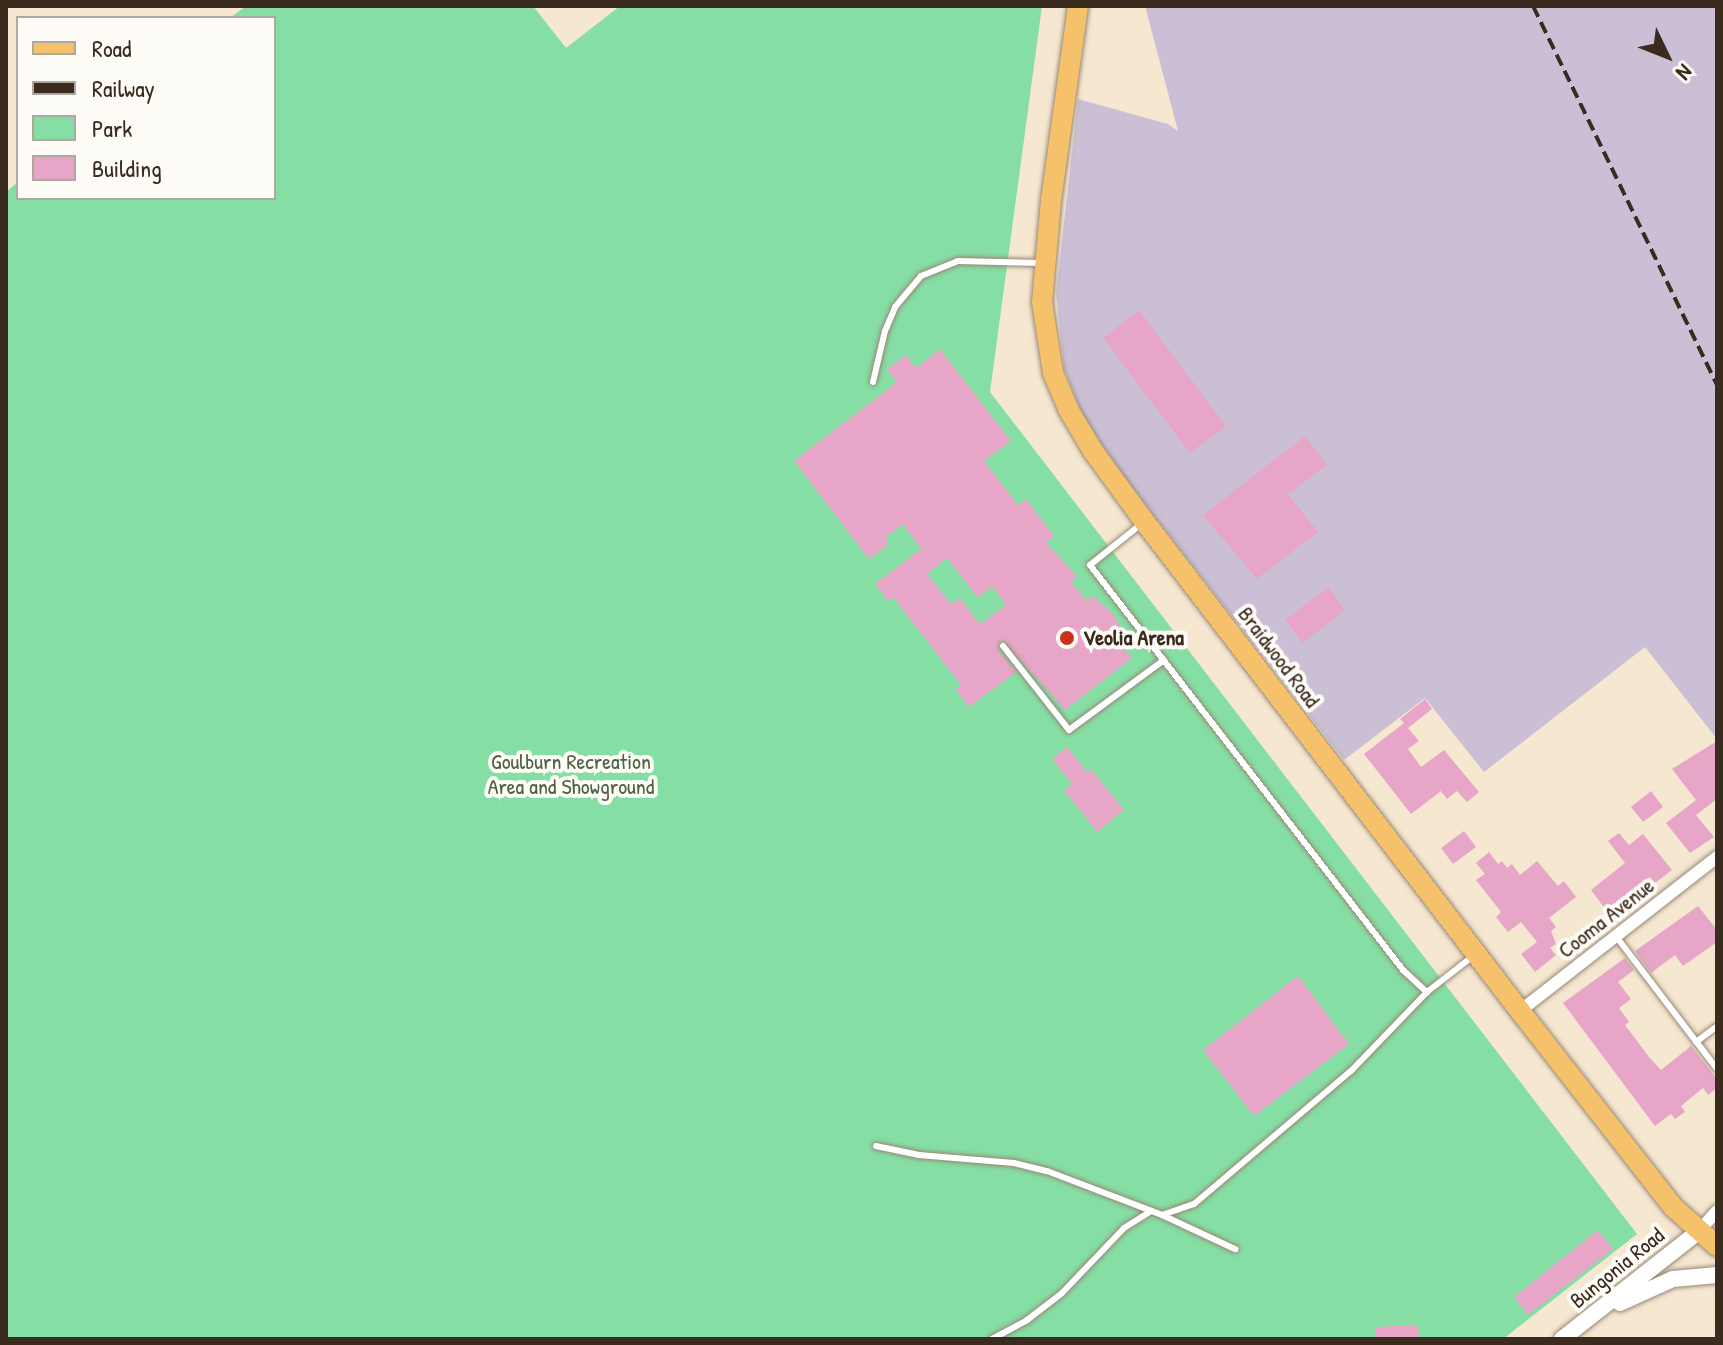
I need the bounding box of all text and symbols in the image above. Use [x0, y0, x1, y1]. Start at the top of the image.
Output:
legend [16, 16, 276, 200]
north arrow [1627, 16, 1707, 96]
text: Road [92, 32, 131, 64]
text: N [1670, 58, 1700, 87]
text: Railway [92, 72, 155, 104]
text: Park [92, 112, 132, 144]
text: Building [92, 152, 162, 184]
street label: Braidwood Road [1233, 601, 1325, 713]
place label: Veolia Arena [1083, 625, 1184, 651]
marker: Veolia Arena [1058, 629, 1076, 647]
park label: Goulburn Recreation Area and Showground [488, 748, 654, 800]
street label: Cooma Avenue [1553, 872, 1659, 964]
street label: Bungonia Road [1565, 1222, 1669, 1314]

